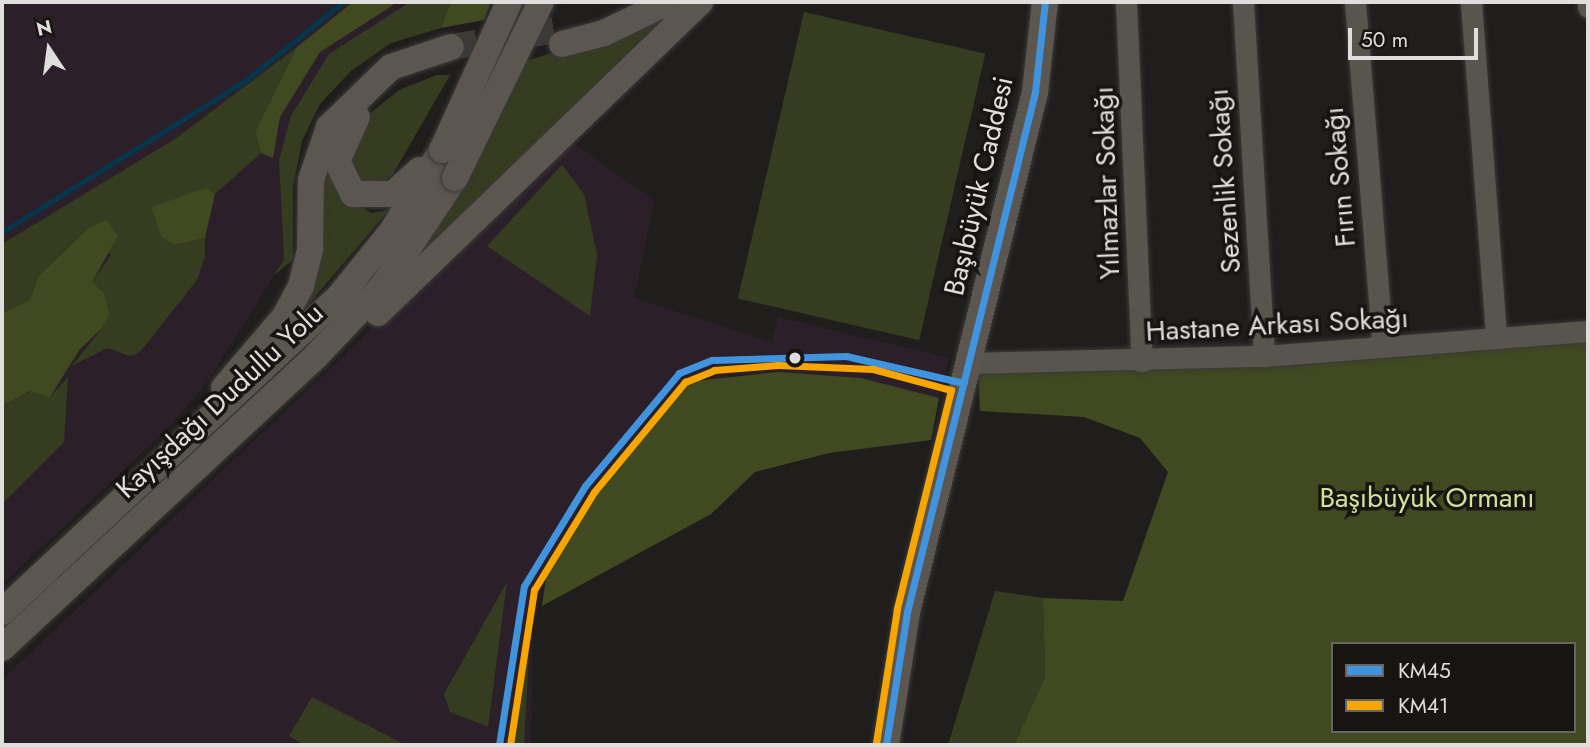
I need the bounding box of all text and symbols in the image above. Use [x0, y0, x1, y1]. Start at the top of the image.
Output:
text: N [34, 13, 55, 43]
north arrow [14, 14, 84, 84]
scale bar [1352, 14, 1482, 58]
text: 50 m [1361, 25, 1408, 55]
street label: Başıbüyük Caddesi [937, 73, 1021, 299]
street label: Yılmazlar Sokağı [1087, 86, 1127, 280]
street label: Sezenlik Sokağı [1202, 88, 1248, 274]
street label: Fırın Sokağı [1317, 106, 1363, 248]
street label: Kayışdağı Dudullu Yolu [110, 296, 330, 506]
street label: Hastane Arkası Sokağı [1145, 301, 1409, 349]
unlabelled marker [788, 351, 802, 365]
park label: Başıbüyük Ormanı [1319, 481, 1535, 515]
legend [1331, 642, 1576, 733]
text: KM45 [1398, 656, 1451, 686]
text: KM41 [1398, 691, 1449, 721]

